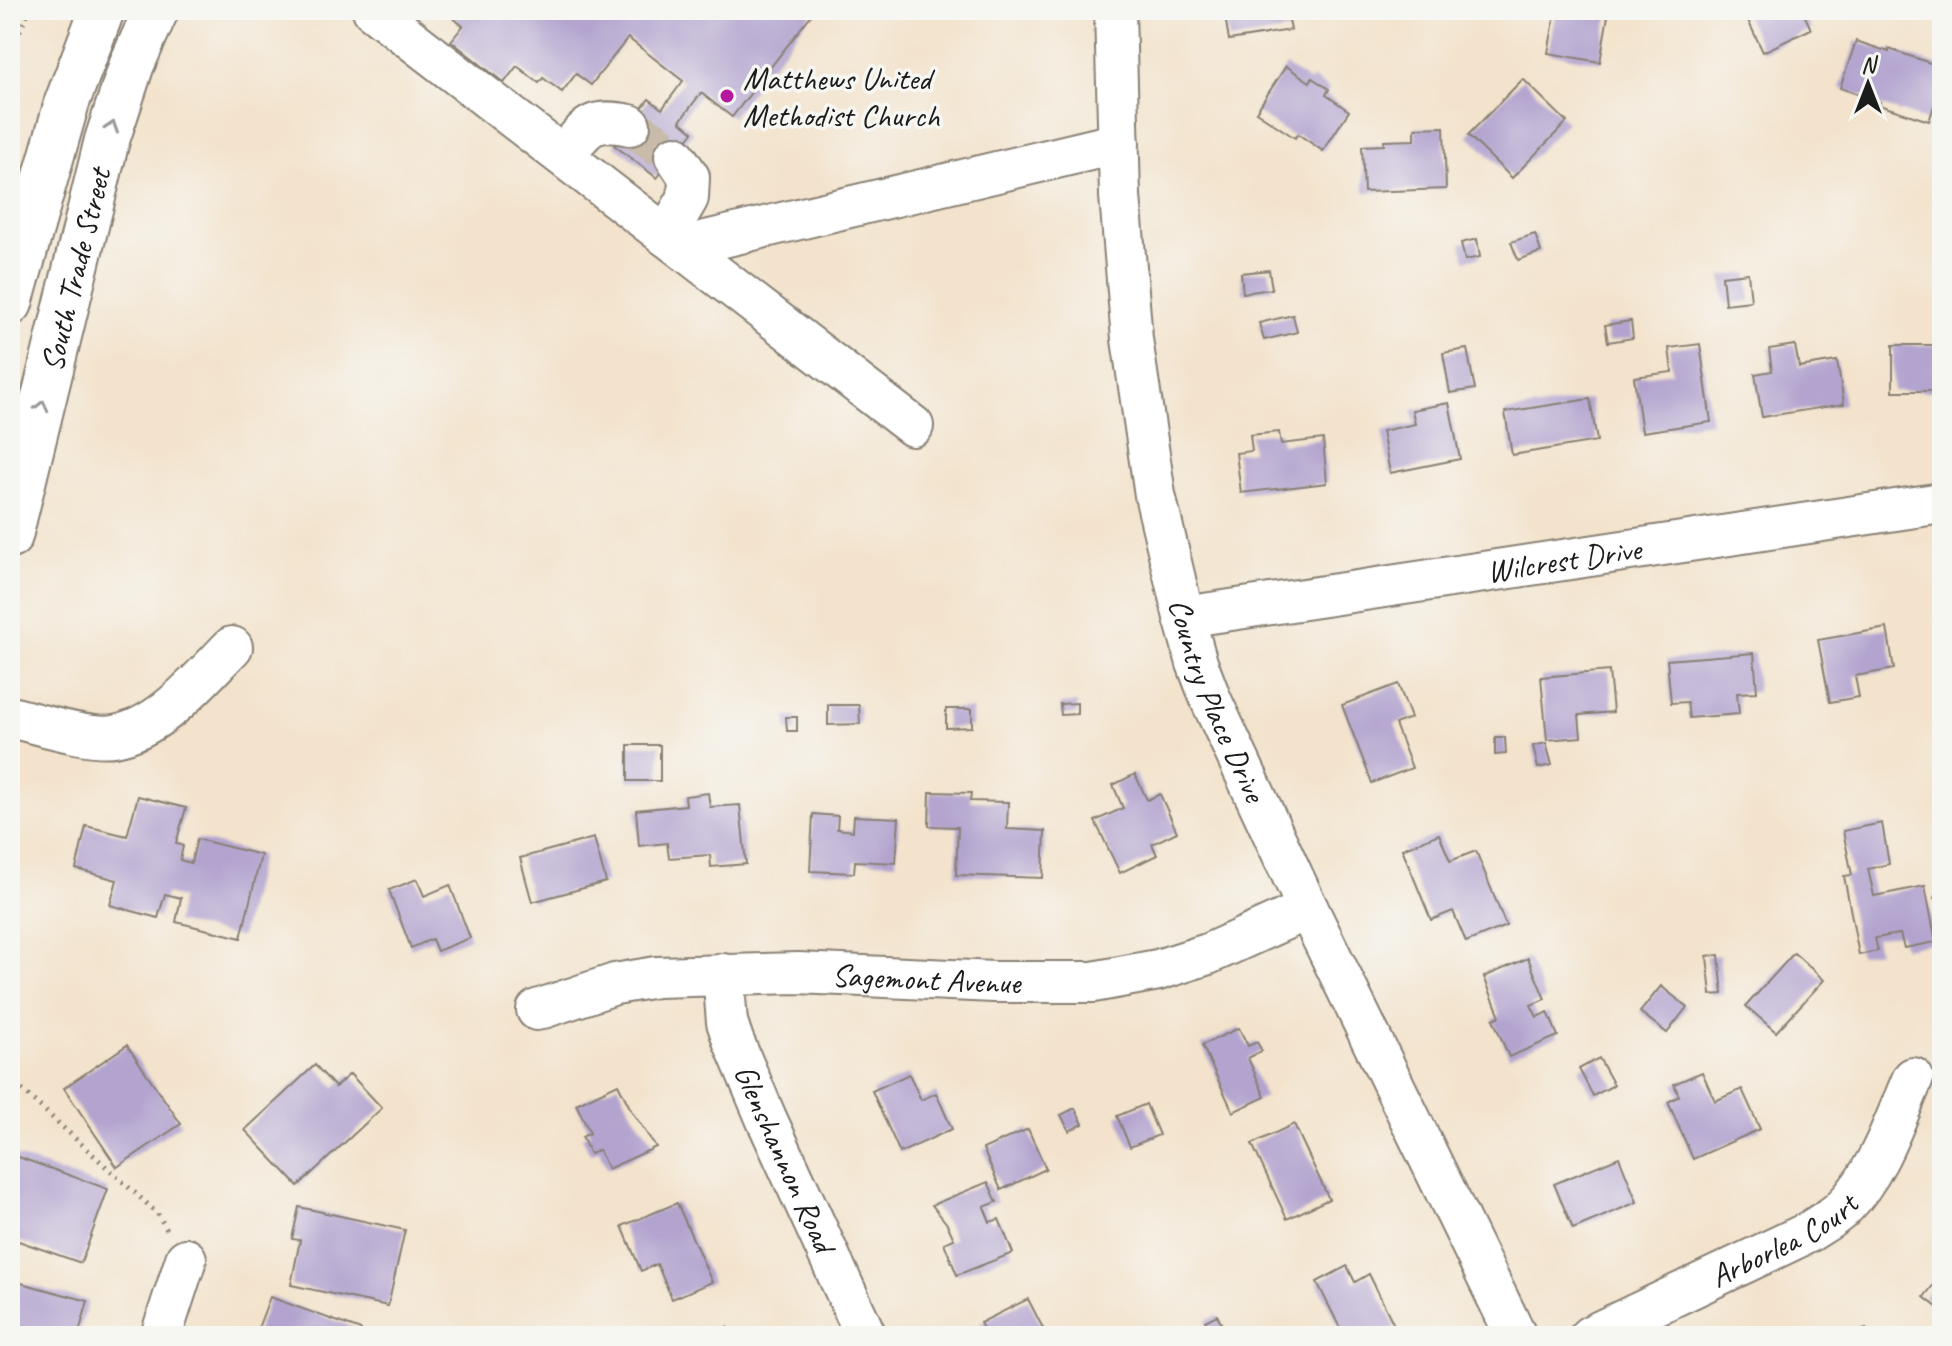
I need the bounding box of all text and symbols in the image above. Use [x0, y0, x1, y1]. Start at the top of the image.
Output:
north arrow [1828, 44, 1908, 124]
text: N [1861, 51, 1878, 79]
place label: Matthews United Methodist Church [743, 58, 940, 136]
marker: Matthews United Methodist Church [718, 87, 736, 105]
one-way arrow [102, 120, 118, 134]
street label: South Trade Street [31, 161, 121, 376]
one-way arrow [33, 400, 50, 414]
street label: Wilcrest Drive [1484, 528, 1646, 592]
street label: Country Place Drive [1160, 595, 1277, 810]
street label: Sagemont Avenue [831, 954, 1023, 1003]
street label: Glenshannon Road [725, 1058, 847, 1263]
street label: Arborlea Court [1704, 1183, 1869, 1296]

